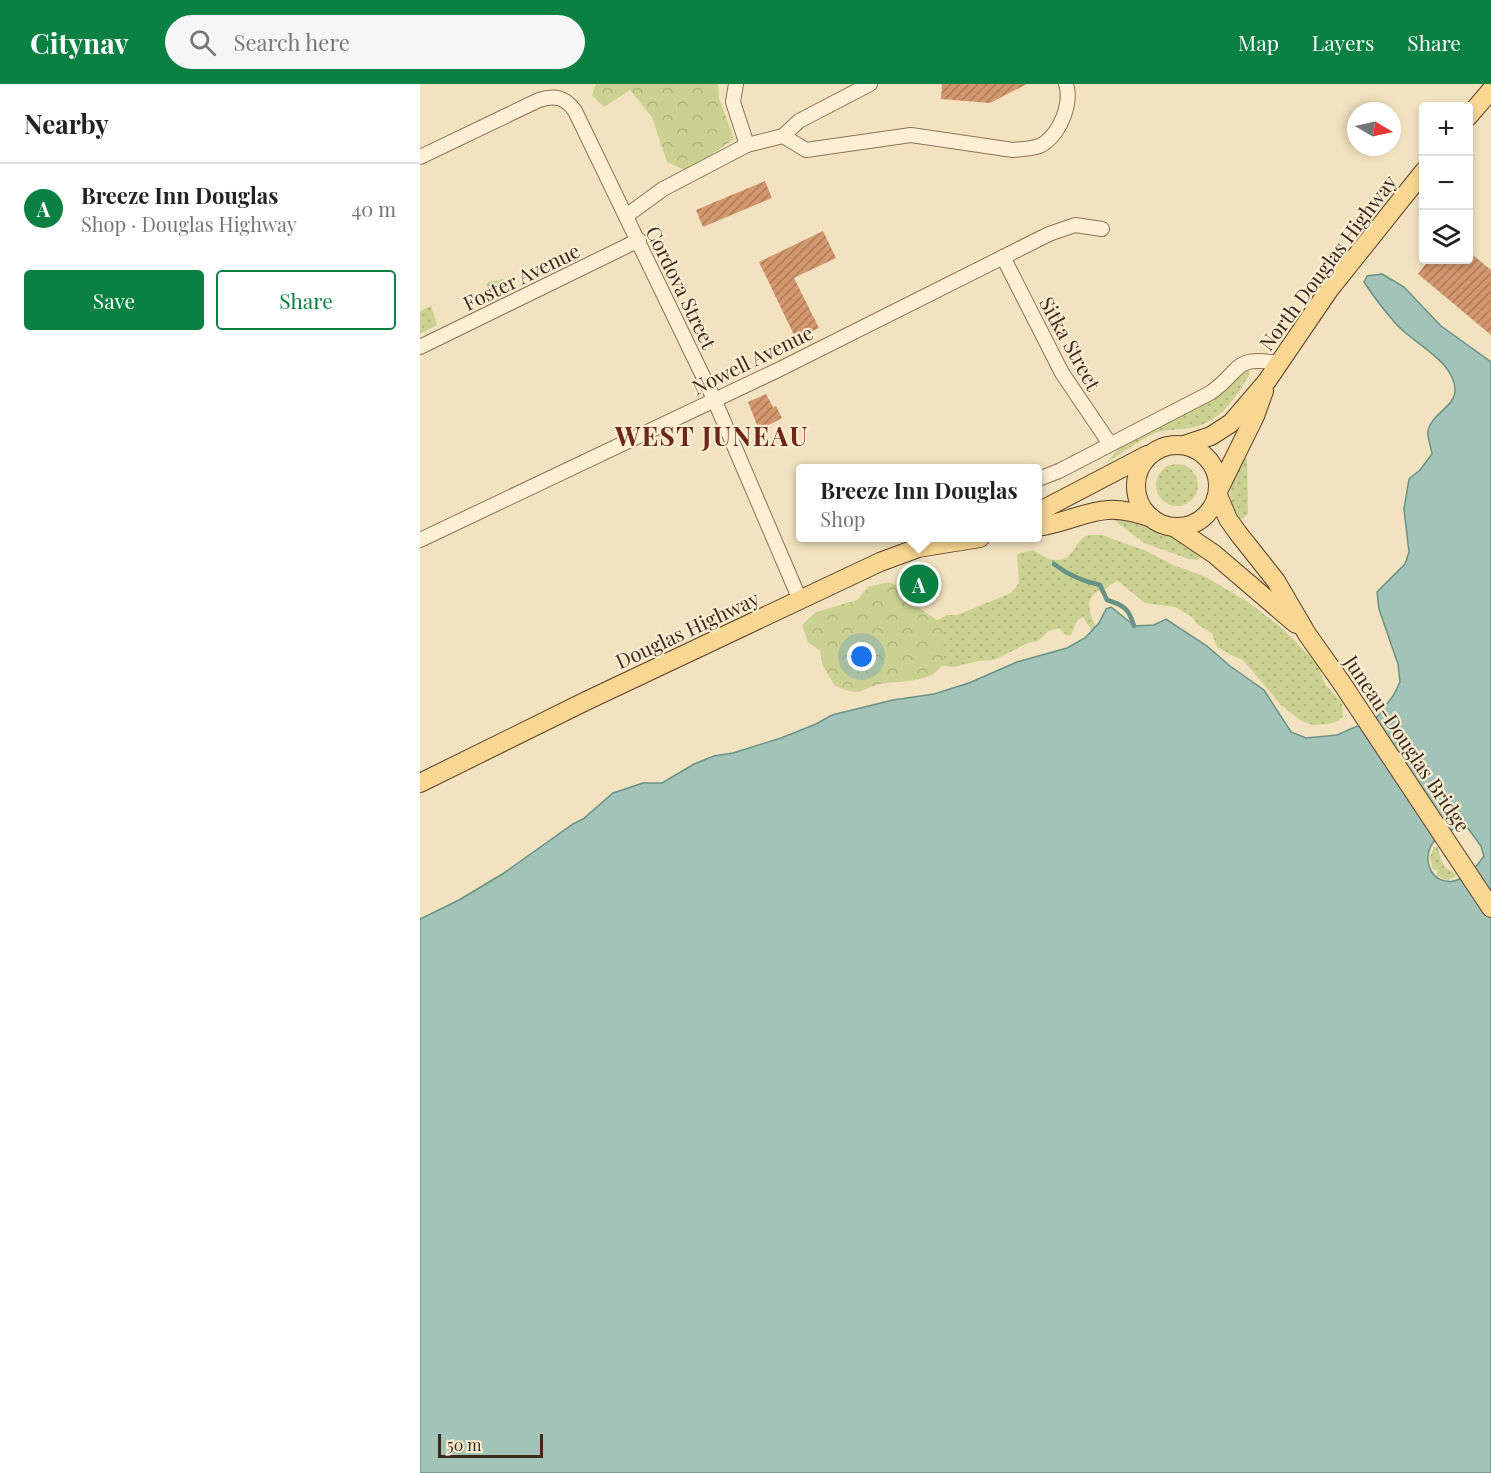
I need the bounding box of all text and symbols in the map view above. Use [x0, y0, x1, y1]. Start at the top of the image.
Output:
search box [165, 15, 585, 69]
text: Citynav [30, 24, 129, 61]
icon: search [186, 26, 219, 59]
text: Search here [234, 27, 350, 57]
text: Map [1238, 28, 1279, 56]
text: Layers [1312, 28, 1374, 56]
text: Share [1407, 28, 1461, 56]
north arrow [1347, 102, 1401, 156]
map controls [1419, 102, 1473, 264]
button: + [1419, 102, 1473, 156]
text: Nearby [24, 106, 109, 141]
button: − [1419, 156, 1473, 210]
street label: North Douglas Highway [1252, 169, 1402, 355]
text: Breeze Inn Douglas [81, 180, 278, 210]
text: A [37, 195, 50, 222]
text: 40 m [351, 195, 396, 222]
text: Shop · Douglas Highway [81, 210, 297, 237]
button: layers [1419, 210, 1473, 264]
street label: Cordova Street [641, 221, 724, 354]
street label: Foster Avenue [458, 236, 584, 316]
button: Save [24, 270, 204, 330]
button: Share [216, 270, 396, 330]
street label: Sitka Street [1034, 291, 1108, 395]
street label: Nowell Avenue [687, 318, 817, 400]
district label: WEST JUNEAU [614, 418, 809, 453]
popup [796, 464, 1042, 542]
text: Breeze Inn Douglas [820, 475, 1018, 505]
text: Shop [820, 505, 865, 532]
pin: A [900, 562, 938, 606]
street label: Douglas Highway [611, 584, 763, 674]
your location [847, 642, 876, 671]
street label: Juneau-Douglas Bridge [1338, 649, 1477, 837]
scale bar [438, 1431, 543, 1458]
text: 50 m [447, 1434, 481, 1455]

